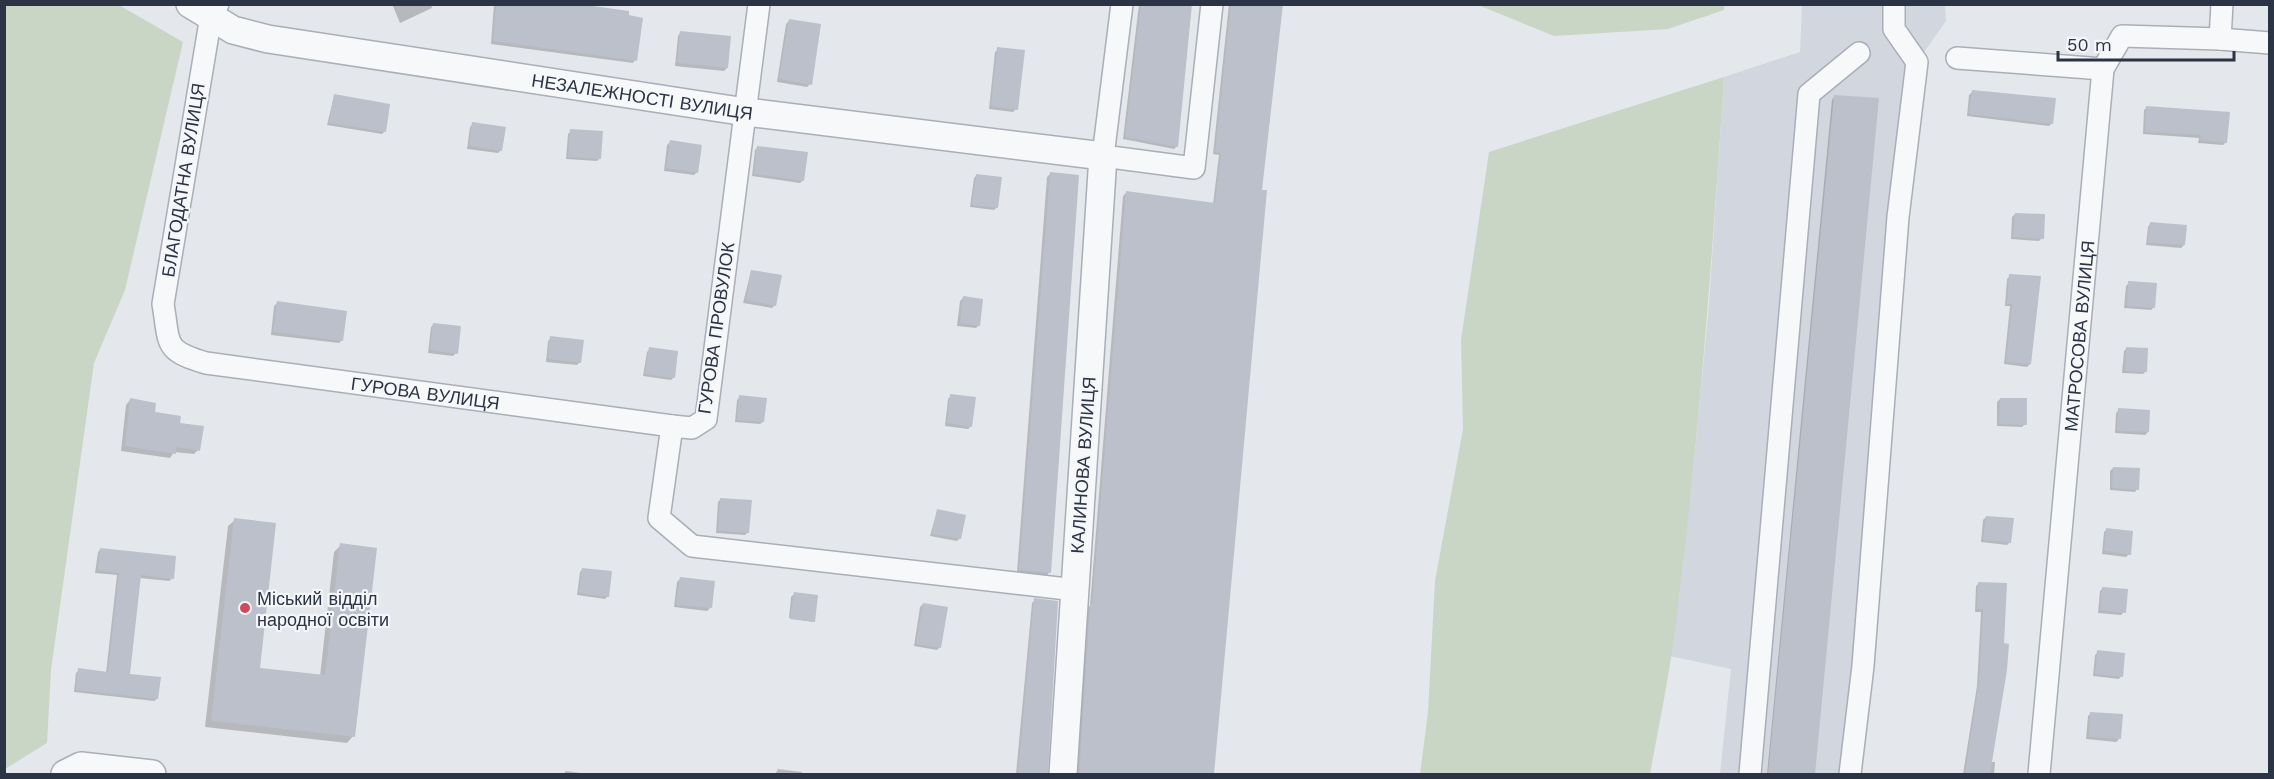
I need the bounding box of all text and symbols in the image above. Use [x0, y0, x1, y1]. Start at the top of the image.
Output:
scale bar [2058, 24, 2234, 62]
text: 50 m [2067, 34, 2112, 55]
street label: НЕЗАЛЕЖНОСТІ ВУЛИЦЯ [530, 69, 754, 123]
street label: БЛАГОДАТНА ВУЛИЦЯ [157, 81, 209, 279]
street label: МАТРОСОВА ВУЛИЦЯ [2060, 239, 2098, 432]
street label: ГУРОВА ПРОВУЛОК [694, 240, 739, 415]
street label: ГУРОВА ВУЛИЦЯ [350, 372, 501, 413]
street label: КАЛИНОВА ВУЛИЦЯ [1066, 376, 1100, 554]
place label: Міський відділ народної освіти [257, 588, 389, 630]
marker: Міський відділ народної освіти [238, 601, 252, 615]

